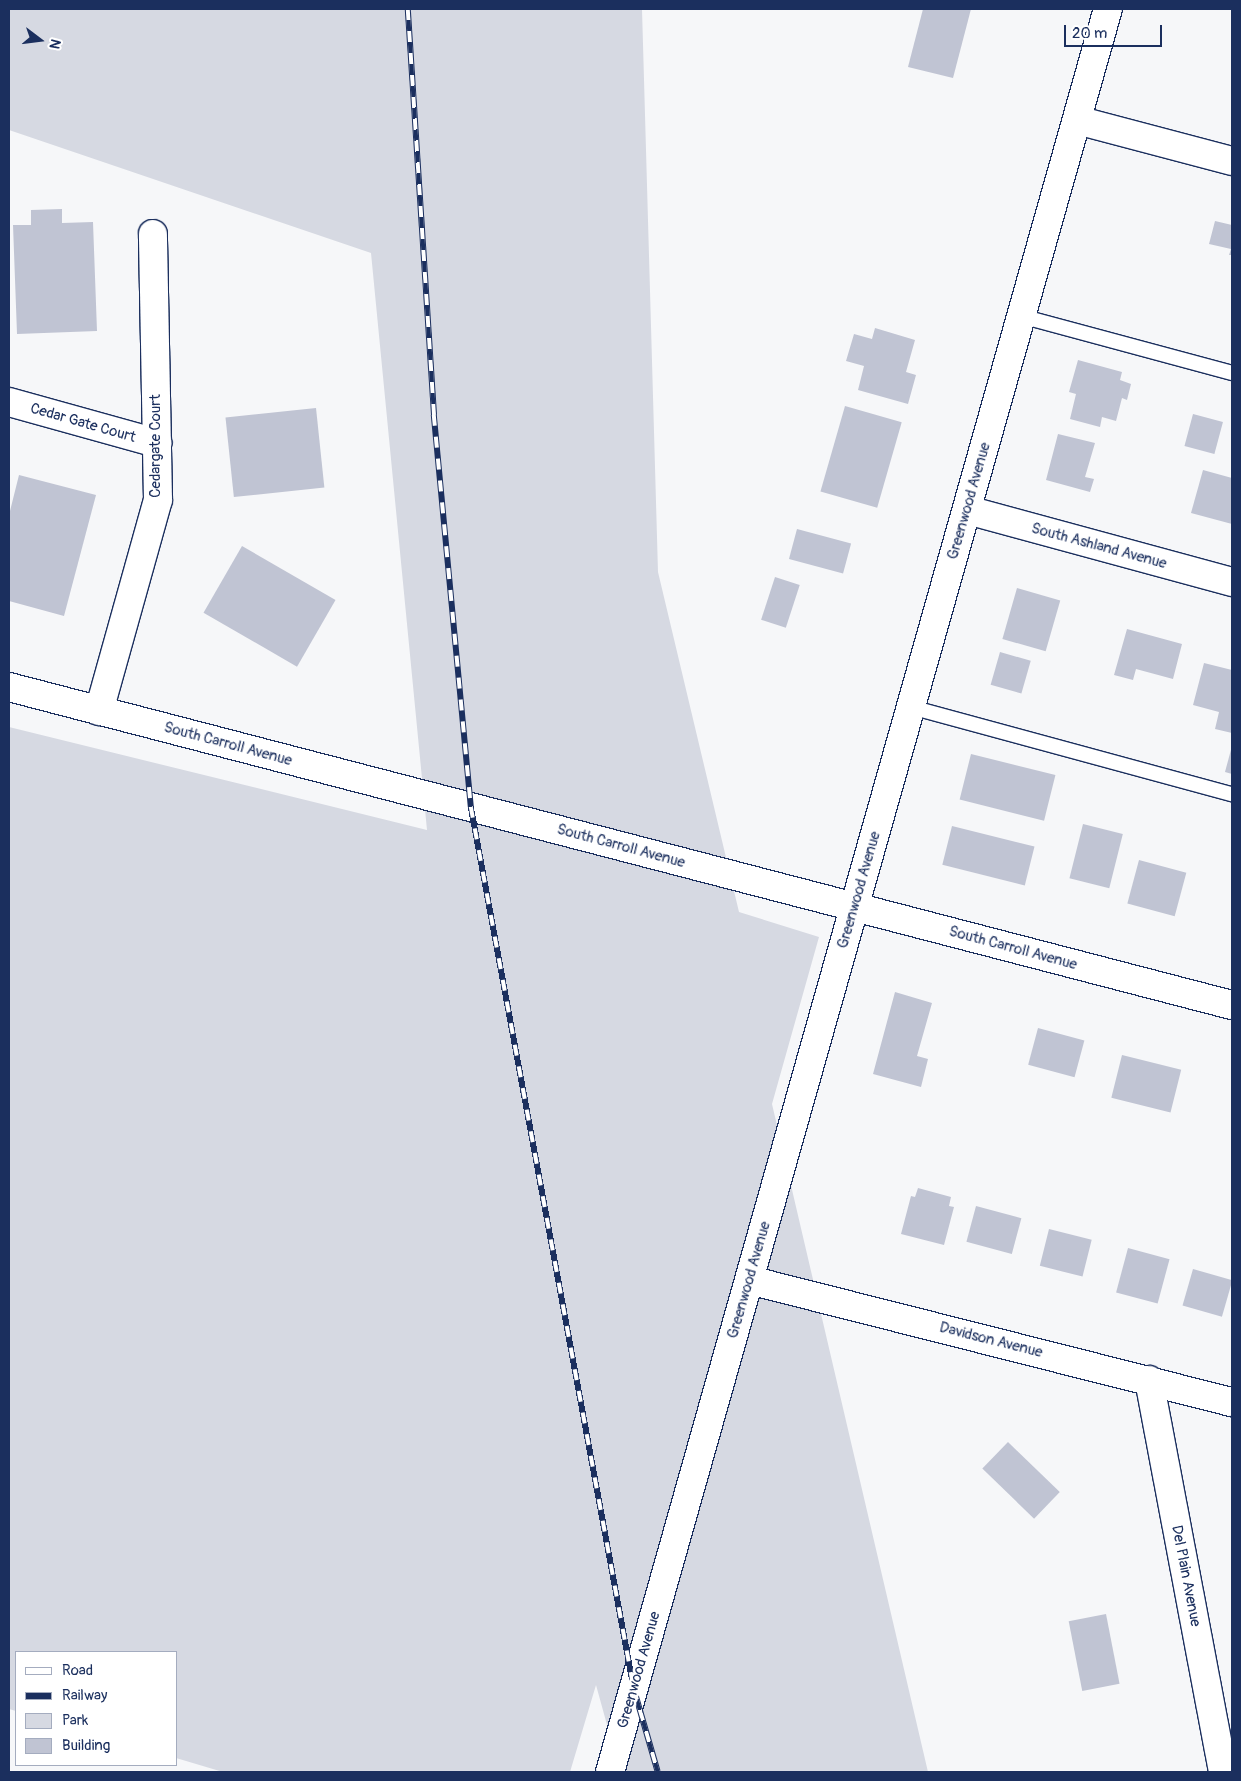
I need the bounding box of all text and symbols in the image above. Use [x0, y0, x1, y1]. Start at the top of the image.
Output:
north arrow [15, 15, 65, 65]
scale bar [1066, 15, 1164, 47]
text: 20 m [1072, 24, 1107, 43]
text: N [46, 37, 64, 51]
street label: Cedargate Court [147, 394, 165, 498]
street label: Cedar Gate Court [28, 399, 138, 447]
street label: Greenwood Avenue [944, 440, 994, 562]
street label: South Ashland Avenue [1029, 519, 1169, 573]
street label: South Carroll Avenue [162, 718, 294, 770]
street label: South Carroll Avenue [555, 820, 687, 872]
street label: Greenwood Avenue [834, 829, 884, 951]
street label: South Carroll Avenue [947, 922, 1079, 974]
street label: Greenwood Avenue [724, 1219, 774, 1341]
street label: Davidson Avenue [938, 1318, 1044, 1362]
street label: Del Plain Avenue [1167, 1524, 1205, 1628]
street label: Greenwood Avenue [614, 1609, 664, 1731]
legend [15, 1651, 178, 1766]
text: Road [62, 1661, 93, 1680]
text: Railway [62, 1686, 107, 1705]
text: Park [62, 1711, 88, 1730]
text: Building [62, 1736, 110, 1755]

